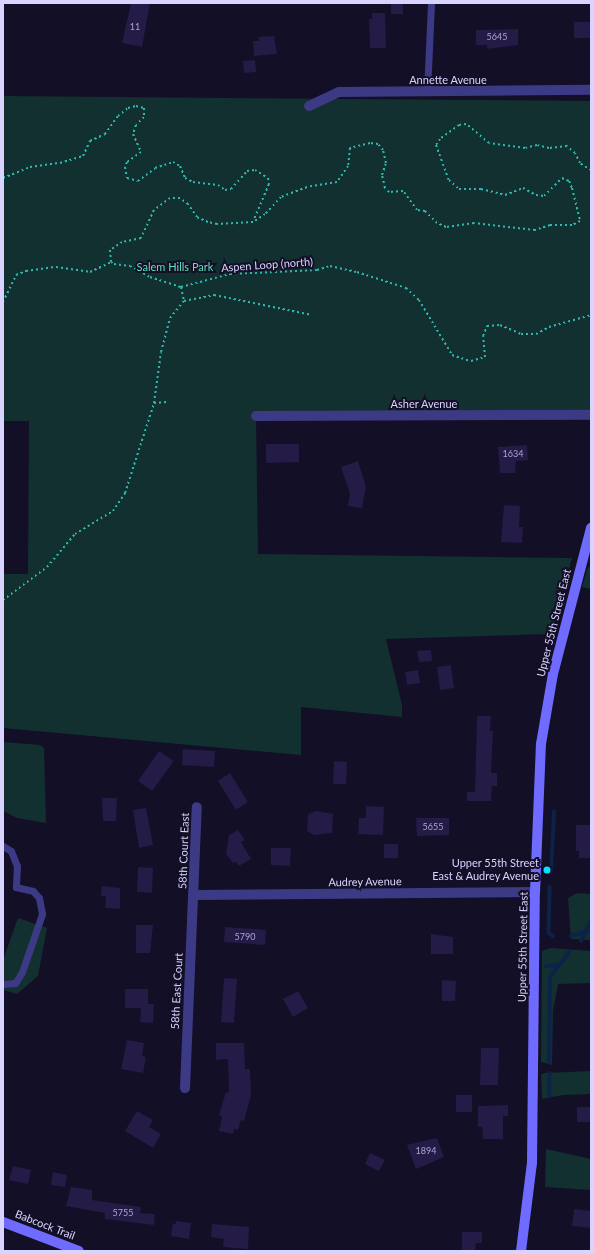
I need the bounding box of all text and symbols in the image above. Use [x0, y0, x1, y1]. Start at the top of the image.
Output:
house number: 11 [130, 22, 140, 32]
house number: 5645 [487, 32, 507, 42]
street label: Annette Avenue [409, 73, 487, 87]
street label: Aspen Loop (north) [221, 255, 313, 275]
park label: Salem Hills Park [137, 260, 213, 274]
street label: Asher Avenue [390, 397, 458, 411]
house number: 1634 [503, 449, 523, 459]
street label: Upper 55th Street East [534, 568, 574, 678]
street label: 58th Court East [176, 813, 192, 889]
house number: 5655 [423, 822, 443, 832]
place label: Upper 55th Street East & Audrey Avenue [431, 857, 539, 883]
marker: Upper 55th Street East & Audrey Avenue [542, 865, 552, 875]
street label: Audrey Avenue [328, 875, 402, 889]
street label: Upper 55th Street East [515, 892, 531, 1002]
house number: 5790 [235, 932, 255, 942]
street label: 58th East Court [168, 952, 186, 1030]
house number: 1894 [416, 1146, 436, 1156]
street label: Babcock Trail [13, 1207, 77, 1243]
house number: 5755 [113, 1208, 133, 1218]

